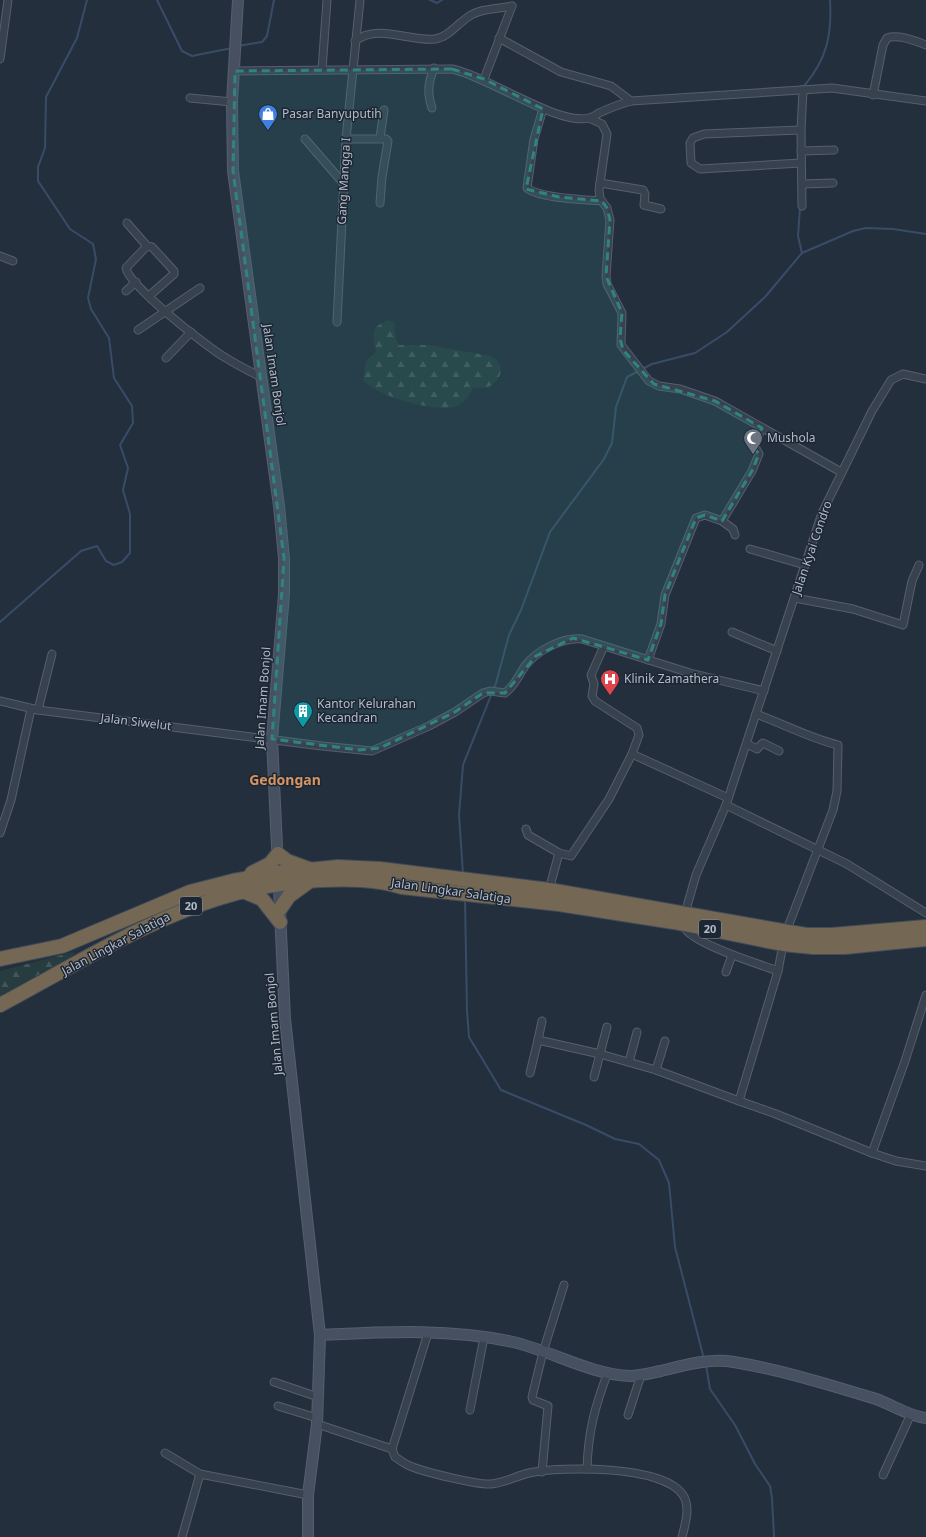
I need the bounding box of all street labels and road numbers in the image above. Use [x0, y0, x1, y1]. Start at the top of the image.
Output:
street label: Gang Mangga I [333, 137, 354, 225]
street label: Jalan Imam Bonjol [259, 322, 290, 427]
street label: Jalan Kyai Condro [787, 499, 836, 598]
street label: Jalan Imam Bonjol [250, 646, 275, 751]
street label: Jalan Siwelut [99, 709, 173, 734]
street label: Jalan Lingkar Salatiga [389, 874, 512, 907]
road number: 20 [180, 897, 202, 915]
street label: Jalan Lingkar Salatiga [58, 908, 173, 980]
road number: 20 [699, 920, 721, 938]
street label: Jalan Imam Bonjol [261, 972, 287, 1077]

